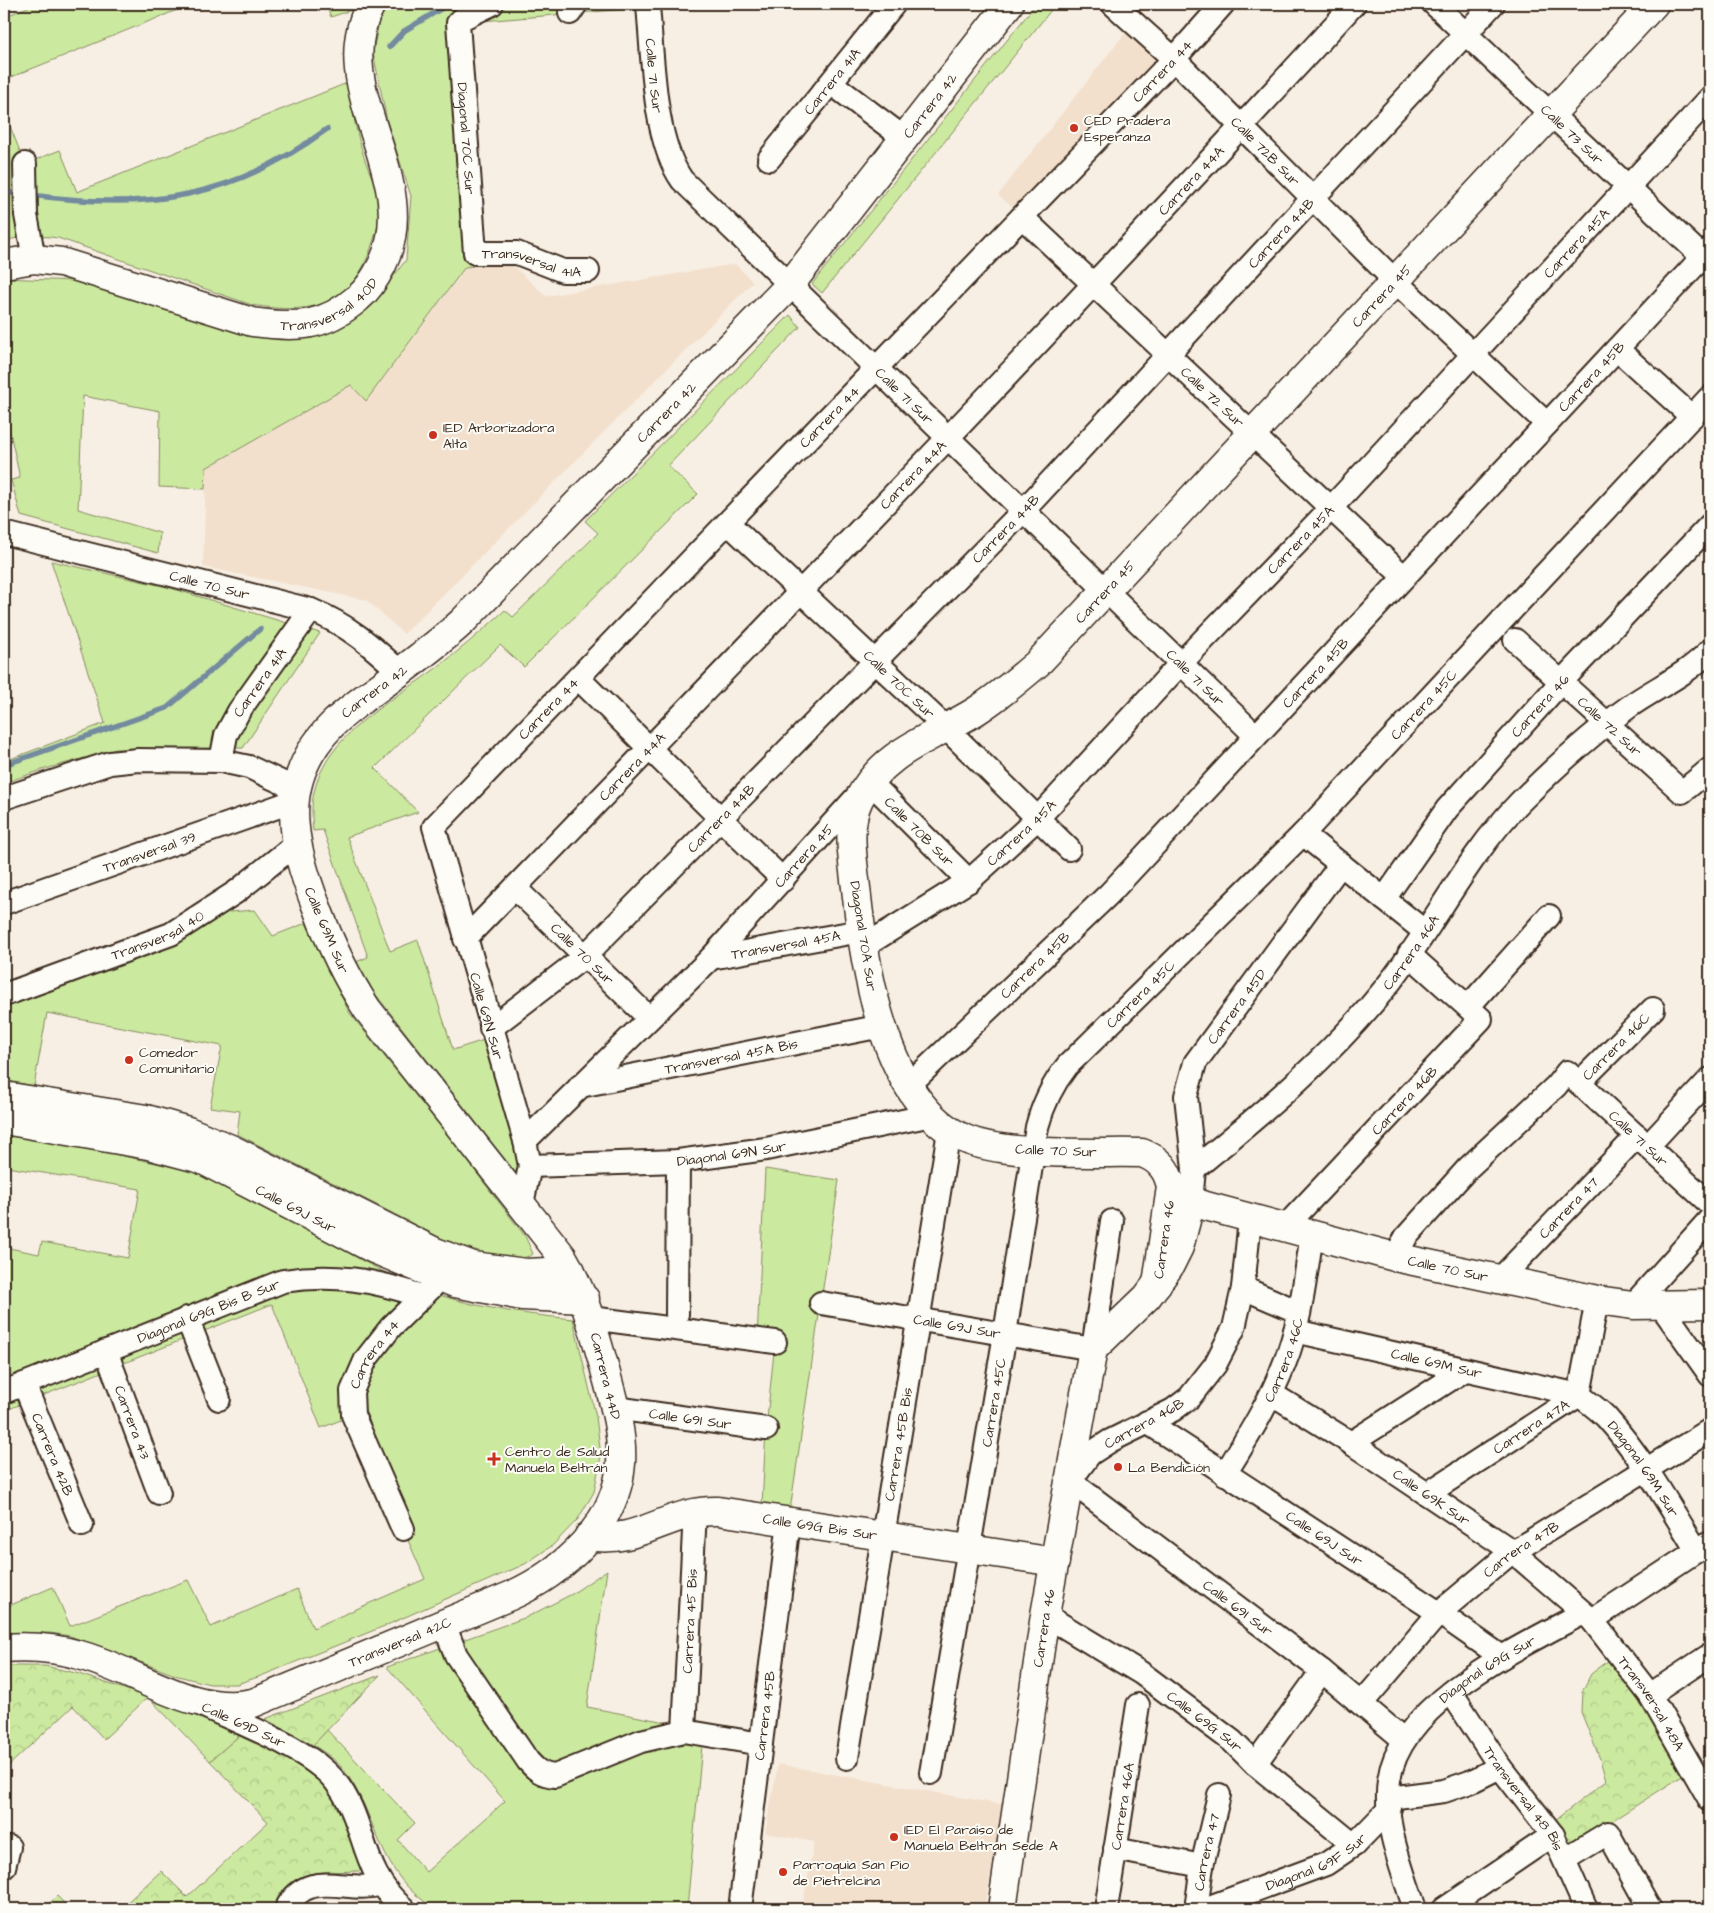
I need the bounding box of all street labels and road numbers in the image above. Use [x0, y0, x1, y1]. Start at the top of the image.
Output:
street label: Carrera 44 [1128, 35, 1198, 107]
street label: Calle 71 Sur [640, 38, 667, 115]
street label: Carrera 41A [799, 44, 866, 120]
street label: Carrera 42 [899, 69, 963, 143]
street label: Diagonal 70C Sur [451, 82, 480, 195]
street label: Calle 73 Sur [1536, 100, 1608, 170]
street label: Calle 72B Sur [1226, 113, 1304, 191]
street label: Carrera 44A [1154, 142, 1229, 220]
street label: Carrera 44B [1244, 194, 1319, 273]
street label: Carrera 45A [1539, 204, 1614, 283]
street label: Transversal 41A [482, 244, 581, 282]
street label: Carrera 45 [1347, 260, 1417, 332]
street label: Transversal 40D [280, 274, 383, 336]
street label: Carrera 45B [1554, 337, 1630, 417]
street label: Calle 72 Sur [1176, 362, 1248, 433]
street label: Calle 71 Sur [870, 363, 938, 430]
street label: Carrera 42 [633, 378, 701, 448]
street label: Carrera 44 [795, 381, 865, 453]
street label: Carrera 44A [876, 436, 951, 514]
street label: Carrera 44B [968, 490, 1045, 568]
street label: Carrera 45A [1263, 501, 1339, 579]
street label: Carrera 45 [1071, 556, 1140, 628]
street label: Calle 70 Sur [167, 566, 252, 605]
street label: Carrera 45B [1278, 634, 1354, 713]
street label: Carrera 41A [229, 644, 292, 721]
street label: Calle 71 Sur [1161, 645, 1229, 711]
street label: Calle 70C Sur [858, 646, 939, 724]
street label: Carrera 42 [337, 661, 412, 723]
street label: Carrera 45C [1386, 665, 1462, 745]
street label: Carrera 46 [1507, 670, 1575, 742]
street label: Carrera 44 [514, 673, 584, 745]
street label: Calle 72 Sur [1572, 692, 1646, 762]
street label: Carrera 44A [595, 728, 671, 806]
street label: Carrera 44B [683, 780, 760, 858]
street label: Calle 70B Sur [879, 793, 958, 872]
street label: Carrera 45A [983, 796, 1061, 871]
street label: Carrera 45 [770, 820, 839, 893]
street label: Transversal 39 [100, 827, 199, 878]
street label: Diagonal 70A Sur [844, 880, 882, 993]
street label: Calle 69M Sur [299, 884, 353, 977]
street label: Transversal 40 [109, 906, 209, 966]
street label: Carrera 46A [1378, 911, 1445, 995]
street label: Calle 70 Sur [546, 919, 618, 990]
street label: Transversal 45A [730, 926, 842, 965]
street label: Carrera 45B [996, 927, 1075, 1004]
street label: Carrera 45C [1102, 956, 1180, 1033]
street label: Carrera 45D [1203, 965, 1272, 1049]
street label: Calle 69N Sur [464, 970, 508, 1062]
street label: Carrera 46C [1578, 1008, 1655, 1085]
street label: Transversal 45A Bis [663, 1034, 800, 1080]
street label: Carrera 46B [1367, 1062, 1443, 1140]
street label: Calle 71 Sur [1604, 1106, 1672, 1172]
street label: Diagonal 69N Sur [676, 1136, 788, 1172]
street label: Calle 70 Sur [1015, 1140, 1097, 1162]
street label: Carrera 47 [1535, 1173, 1604, 1244]
street label: Calle 69J Sur [252, 1180, 339, 1239]
street label: Carrera 46 [1149, 1199, 1180, 1280]
street label: Calle 70 Sur [1406, 1251, 1490, 1288]
street label: Diagonal 69G Bis B Sur [135, 1274, 283, 1349]
street label: Calle 69J Sur [912, 1310, 1002, 1344]
street label: Carrera 44 [345, 1315, 405, 1392]
street label: Carrera 46C [1260, 1316, 1309, 1406]
street label: Carrera 44D [585, 1331, 625, 1422]
street label: Calle 69M Sur [1389, 1344, 1484, 1384]
street label: Carrera 45C [977, 1356, 1012, 1448]
street label: Carrera 43 [109, 1383, 155, 1462]
street label: Carrera 45B Bis [880, 1386, 918, 1502]
street label: Carrera 46B [1101, 1394, 1188, 1454]
street label: Carrera 47A [1489, 1395, 1574, 1459]
street label: Calle 69I Sur [648, 1404, 733, 1435]
street label: Carrera 42B [26, 1410, 78, 1499]
street label: Diagonal 69M Sur [1603, 1417, 1683, 1521]
street label: Calle 69K Sur [1388, 1465, 1474, 1531]
street label: Calle 69J Sur [1281, 1506, 1367, 1572]
street label: Calle 69G Bis Sur [761, 1509, 878, 1546]
street label: Carrera 47B [1479, 1517, 1563, 1583]
street label: Carrera 45 Bis [678, 1568, 703, 1674]
street label: Calle 69I Sur [1198, 1575, 1277, 1642]
street label: Carrera 46 [1028, 1587, 1061, 1669]
street label: Transversal 42C [346, 1612, 455, 1673]
street label: Diagonal 69G Sur [1435, 1631, 1540, 1708]
street label: Transversal 48A [1612, 1652, 1689, 1755]
street label: Carrera 45B [750, 1670, 781, 1762]
street label: Calle 69G Sur [1162, 1686, 1247, 1757]
street label: Calle 69D Sur [198, 1697, 289, 1754]
street label: Transversal 48 Bis [1478, 1743, 1568, 1854]
street label: Carrera 46A [1106, 1761, 1140, 1851]
street label: Carrera 47 [1190, 1811, 1225, 1892]
street label: Diagonal 69F Sur [1263, 1829, 1372, 1896]

